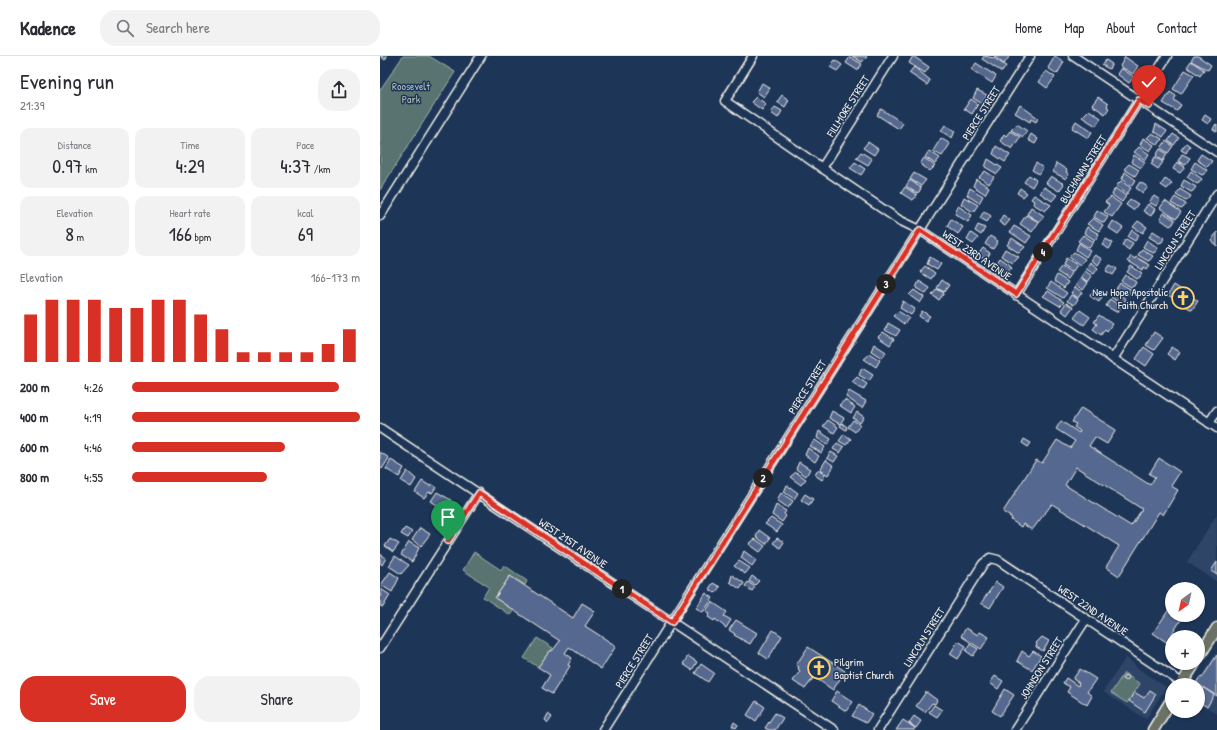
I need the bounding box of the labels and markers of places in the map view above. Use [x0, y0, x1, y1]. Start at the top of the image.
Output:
pin [1132, 65, 1166, 106]
pin: 4 [1033, 242, 1053, 262]
pin: 3 [876, 274, 896, 294]
place label: New Hope Apostolic Faith Church [1092, 285, 1169, 312]
church icon: New Hope Apostolic Faith Church [1170, 285, 1196, 311]
pin: 2 [753, 468, 773, 488]
pin [431, 500, 465, 541]
pin: 1 [612, 579, 632, 599]
church icon: Pilgrim Baptist Church [806, 655, 832, 681]
place label: Pilgrim Baptist Church [834, 655, 894, 682]

